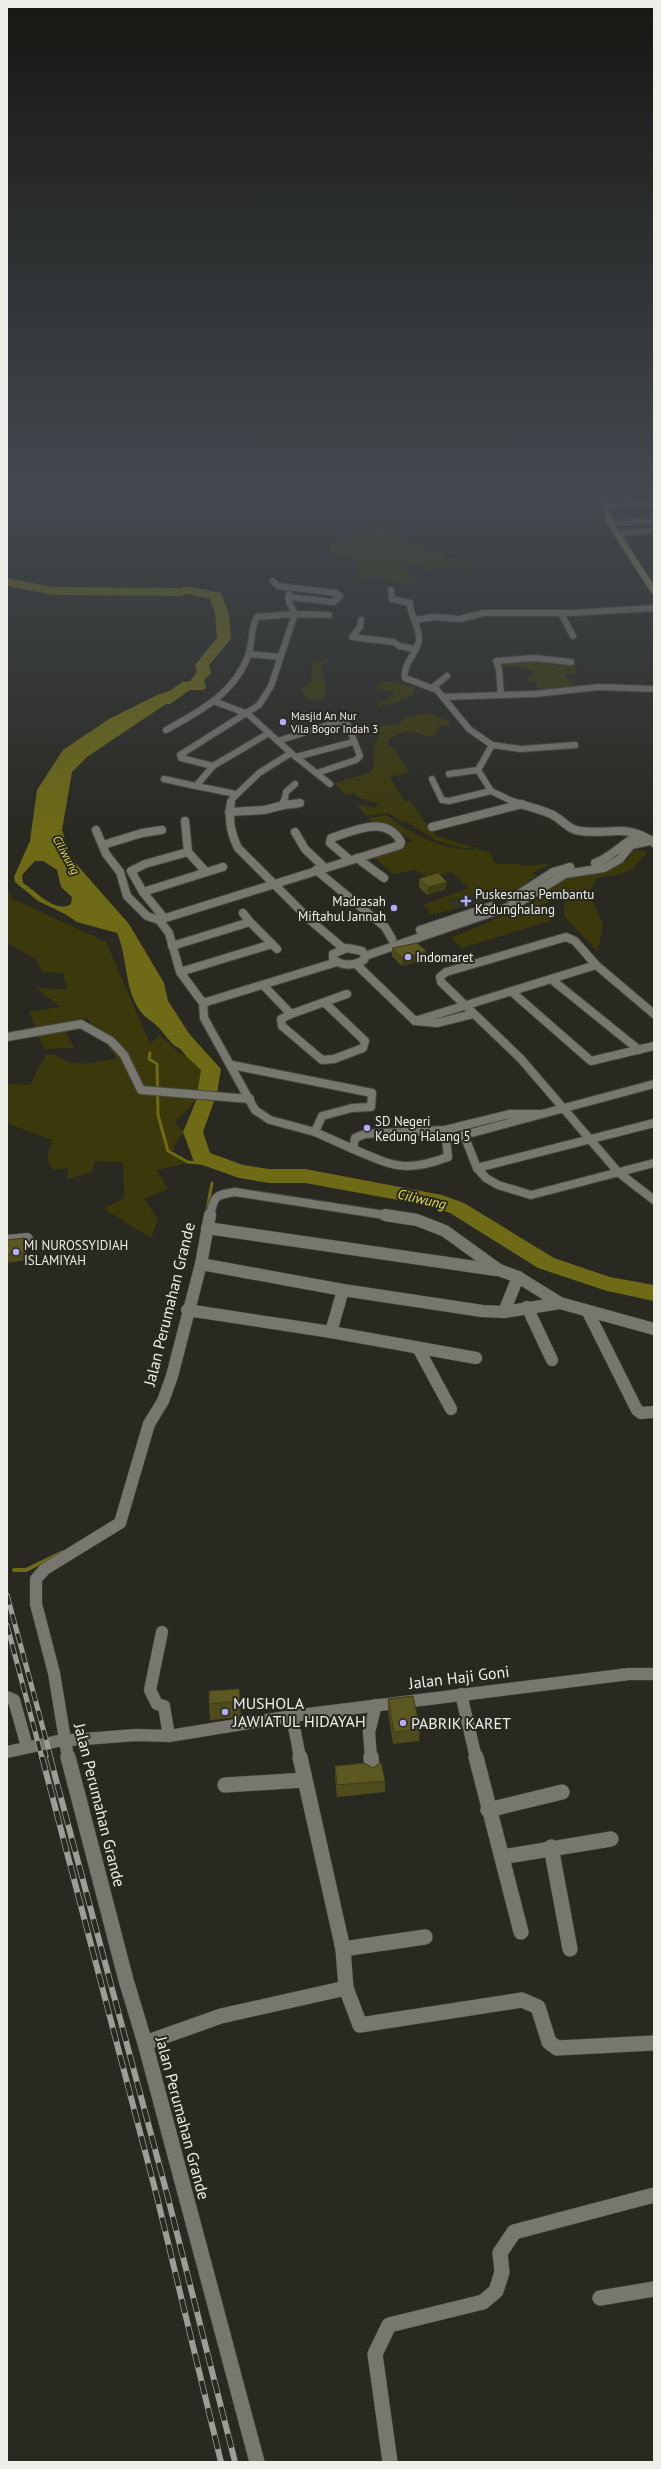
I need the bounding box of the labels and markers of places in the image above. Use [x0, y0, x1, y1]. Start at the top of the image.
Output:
place label: Masjid An Nur Vila Bogor Indah 3 [290, 709, 378, 736]
marker: Masjid An Nur Vila Bogor Indah 3 [278, 717, 288, 727]
place label: Puskesmas Pembantu Kedunghalang [475, 886, 594, 918]
place label: Madrasah Miftahul Jannah [298, 893, 386, 925]
marker: Puskesmas Pembantu Kedunghalang [460, 895, 472, 907]
marker: Madrasah Miftahul Jannah [389, 903, 399, 913]
place label: Indomaret [416, 949, 474, 966]
marker: Indomaret [403, 952, 413, 962]
place label: SD Negeri Kedung Halang 5 [375, 1113, 471, 1145]
marker: SD Negeri Kedung Halang 5 [362, 1123, 372, 1133]
place label: MI NUROSSYIDIAH ISLAMIYAH [24, 1237, 128, 1269]
marker: MI NUROSSYIDIAH ISLAMIYAH [11, 1247, 21, 1257]
place label: MUSHOLA JAWIATUL HIDAYAH [232, 1693, 366, 1731]
marker: MUSHOLA JAWIATUL HIDAYAH [220, 1707, 230, 1717]
place label: PABRIK KARET [411, 1713, 511, 1733]
marker: PABRIK KARET [398, 1718, 408, 1728]

